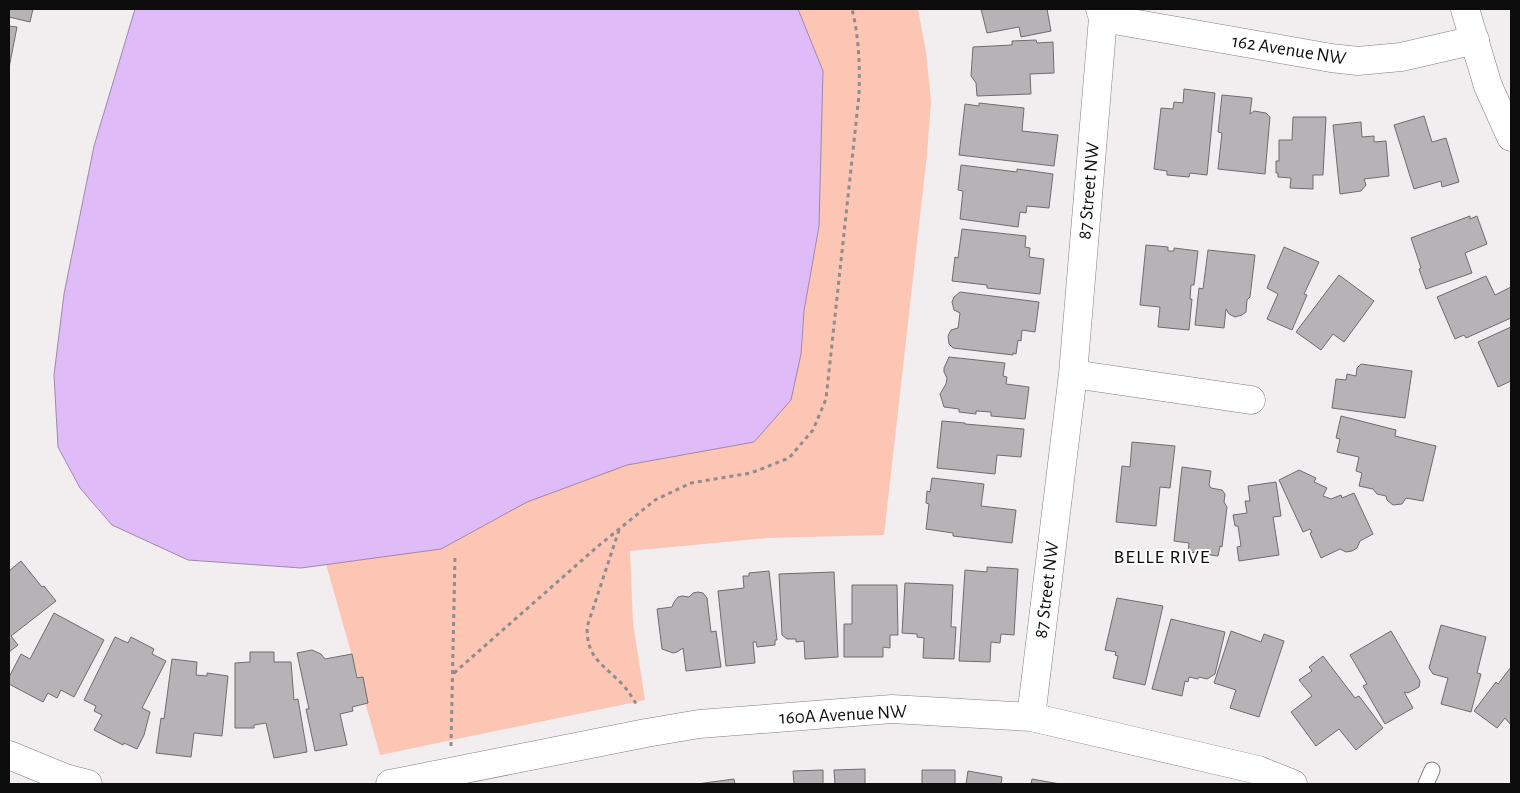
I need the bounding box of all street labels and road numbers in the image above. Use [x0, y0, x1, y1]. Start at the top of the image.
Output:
street label: 162 Avenue NW [1231, 32, 1348, 68]
street label: 87 Street NW [1075, 142, 1103, 240]
street label: 87 Street NW [1032, 540, 1062, 640]
street label: 160A Avenue NW [779, 702, 907, 728]

